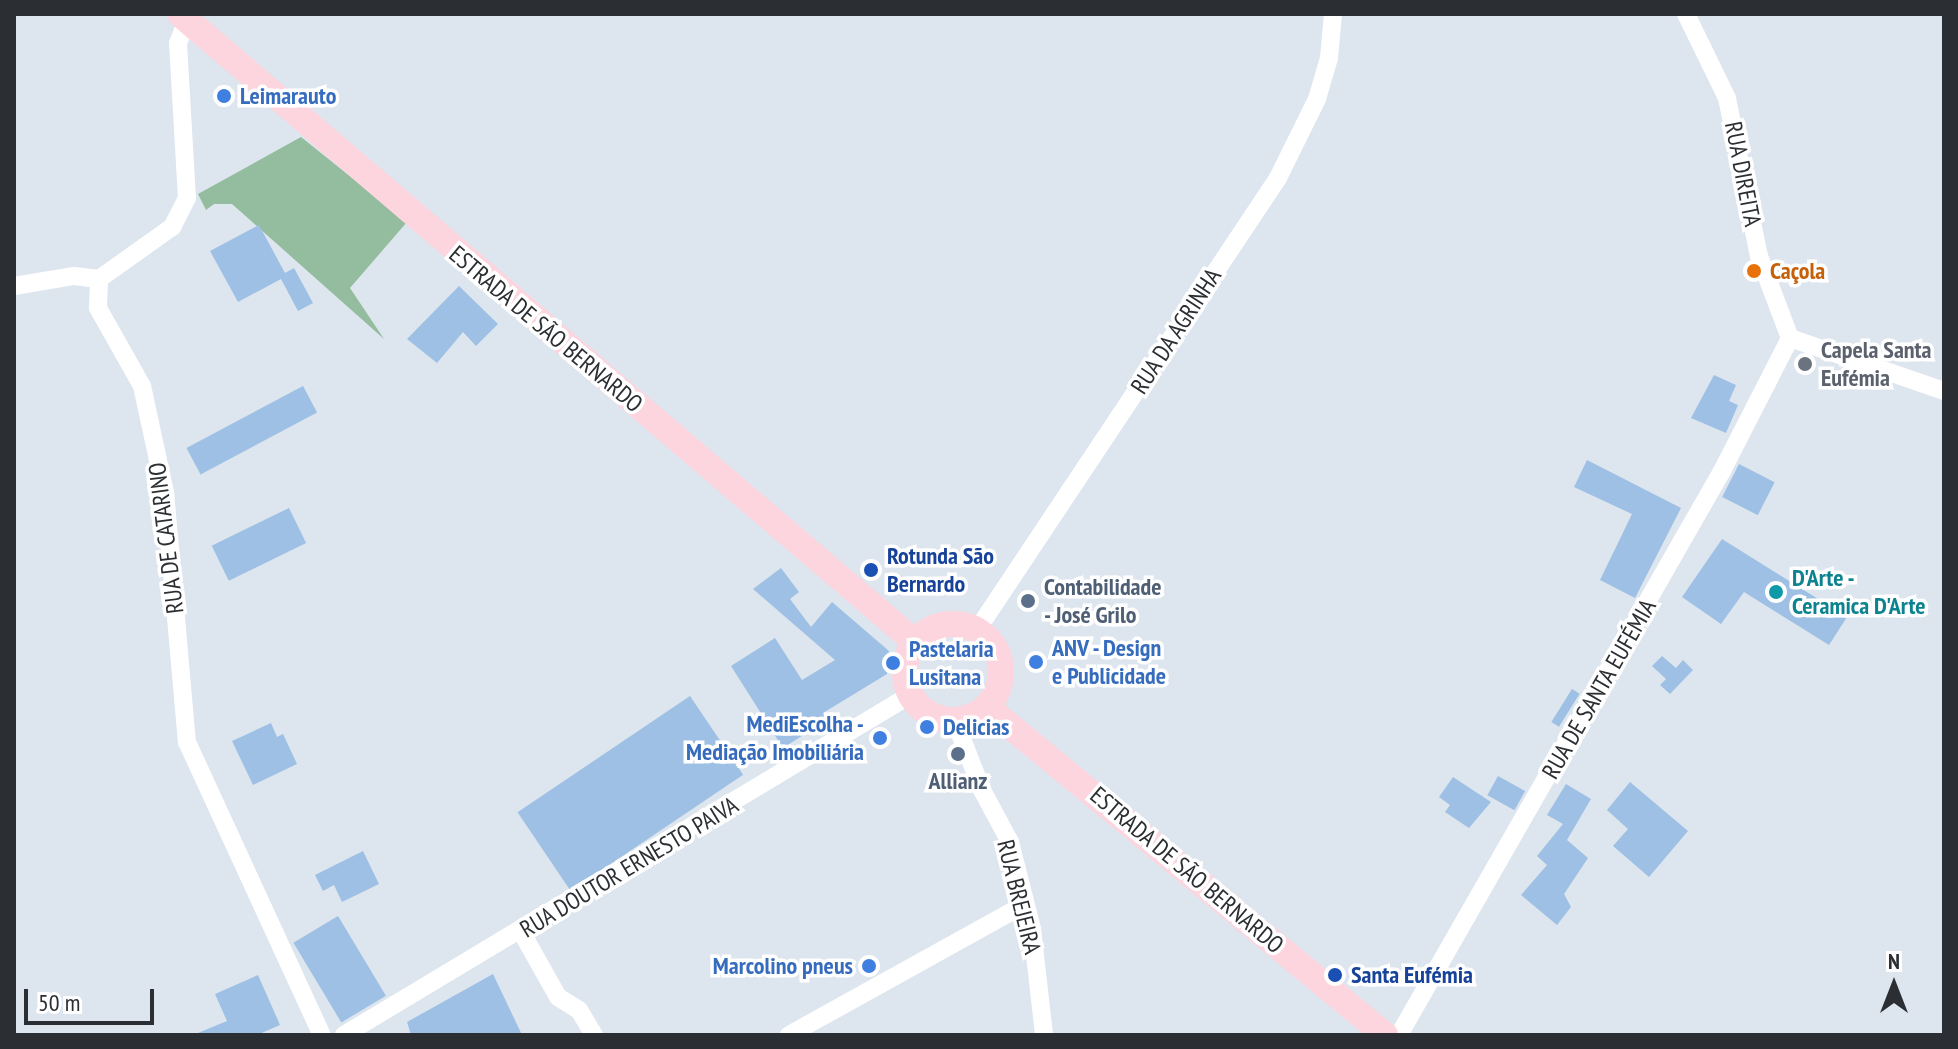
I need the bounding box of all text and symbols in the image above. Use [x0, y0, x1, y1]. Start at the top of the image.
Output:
place label: Leimarauto [240, 82, 336, 110]
marker: Leimarauto [215, 87, 233, 105]
street label: RUA DIREITA [1719, 119, 1767, 229]
street label: ESTRADA DE SÃO BERNARDO [443, 239, 649, 419]
place label: Caçola [1770, 257, 1825, 285]
street label: RUA DA AGRINHA [1124, 262, 1228, 400]
marker: Caçola [1745, 262, 1763, 280]
place label: Capela Santa Eufémia [1821, 336, 1931, 392]
marker: Capela Santa Eufémia [1796, 355, 1814, 373]
street label: RUA DE CATARINO [142, 460, 190, 616]
place label: Rotunda São Bernardo [887, 542, 994, 598]
marker: Rotunda São Bernardo [862, 561, 880, 579]
place label: D'Arte - Ceramica D'Arte [1792, 564, 1926, 620]
place label: Contabilidade - José Grilo [1044, 573, 1161, 629]
marker: D'Arte - Ceramica D'Arte [1767, 583, 1785, 601]
marker: Contabilidade - José Grilo [1019, 592, 1037, 610]
street label: RUA DE SANTA EUFÉMIA [1536, 593, 1662, 785]
place label: ANV - Design e Publicidade [1052, 634, 1166, 690]
place label: Pastelaria Lusitana [909, 635, 994, 691]
marker: ANV - Design e Publicidade [1027, 653, 1045, 671]
marker: Pastelaria Lusitana [884, 654, 902, 672]
place label: MediEscolha - Mediação Imobiliária [686, 710, 864, 766]
place label: Delicias [943, 713, 1009, 741]
marker: Delicias [918, 718, 936, 736]
marker: MediEscolha - Mediação Imobiliária [871, 729, 889, 747]
marker: Allianz [949, 745, 967, 763]
place label: Allianz [929, 767, 987, 795]
street label: ESTRADA DE SÃO BERNARDO [1084, 780, 1290, 960]
street label: RUA DOUTOR ERNESTO PAIVA [515, 790, 743, 944]
street label: RUA BREJEIRA [991, 836, 1047, 958]
north arrow [1854, 945, 1934, 1025]
text: N [1888, 947, 1900, 975]
place label: Marcolino pneus [713, 952, 853, 980]
marker: Marcolino pneus [860, 957, 878, 975]
place label: Santa Eufémia [1351, 961, 1473, 989]
marker: Santa Eufémia [1326, 966, 1344, 984]
scale bar [28, 973, 158, 1023]
text: 50 m [38, 987, 80, 1018]

